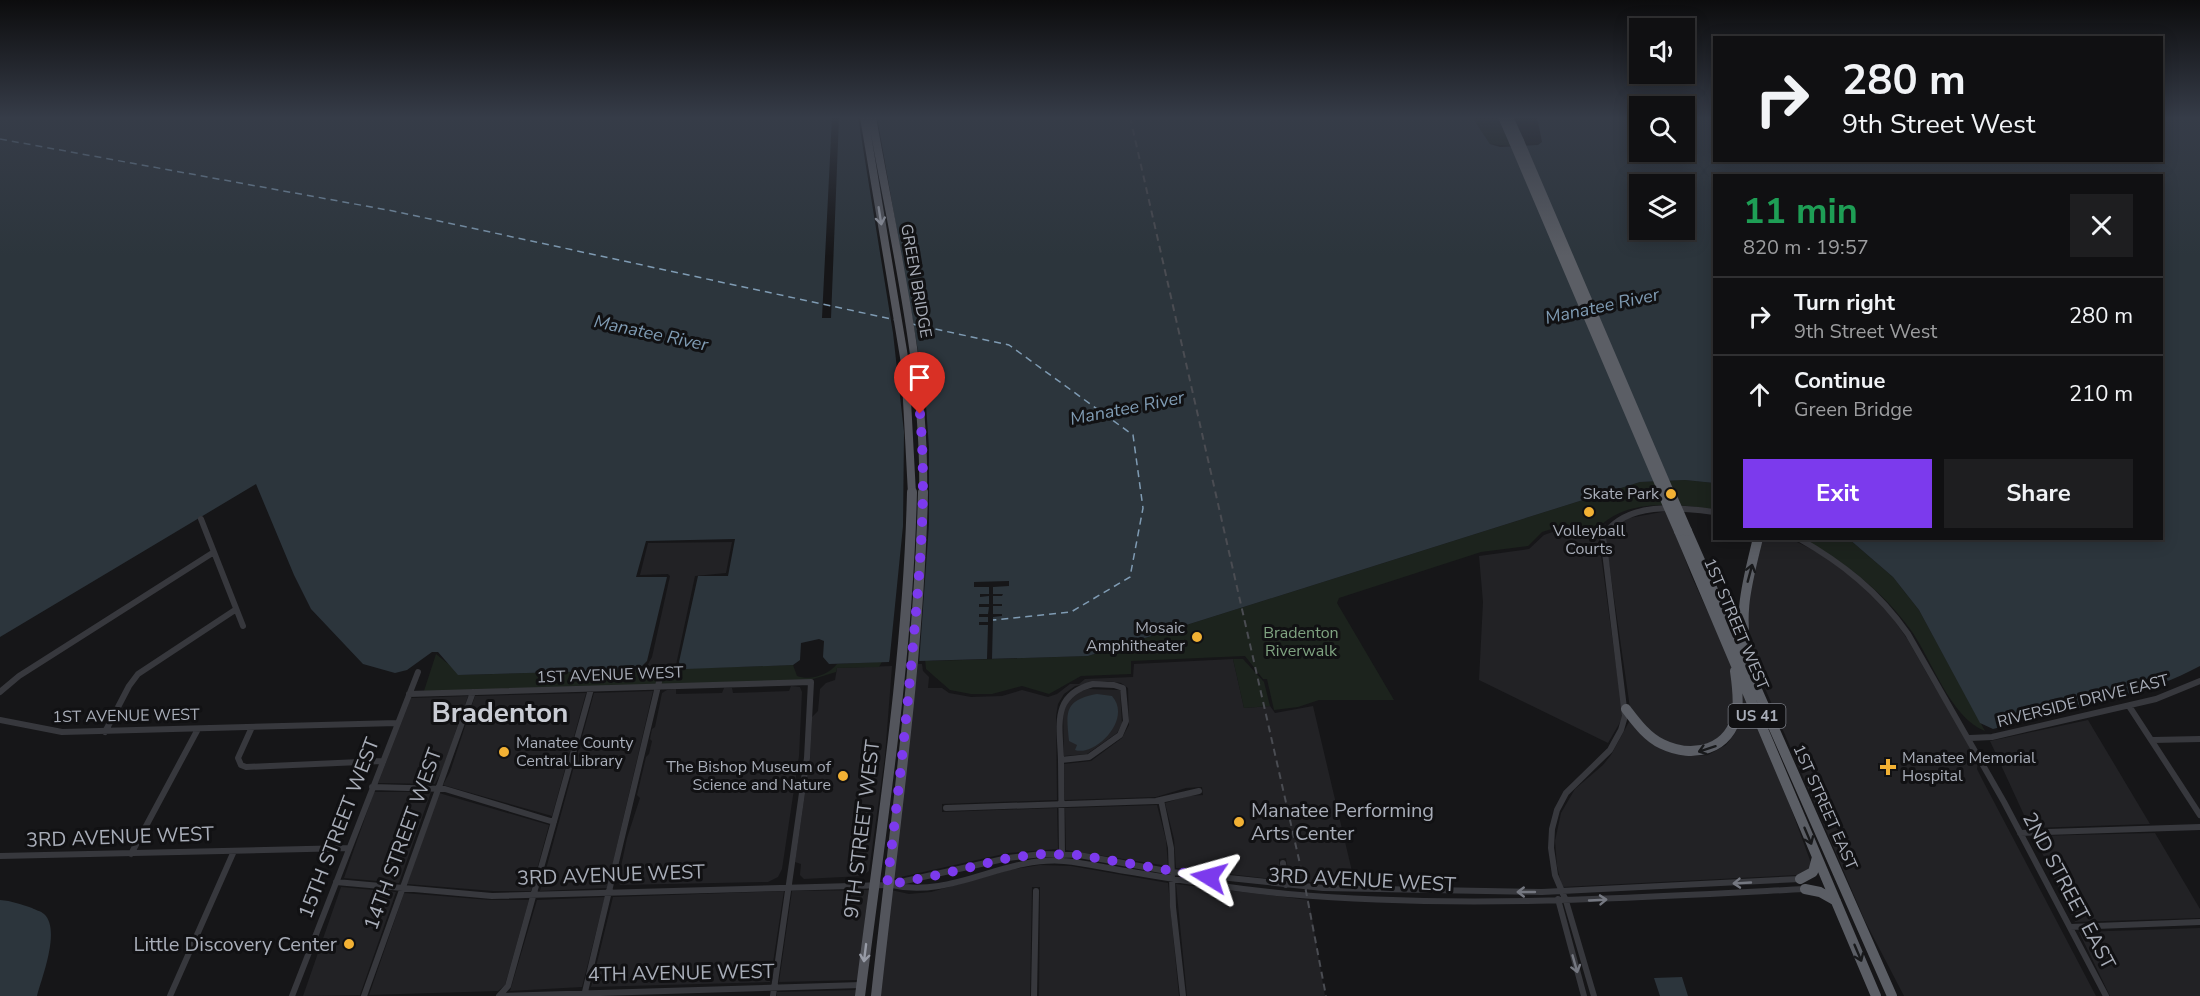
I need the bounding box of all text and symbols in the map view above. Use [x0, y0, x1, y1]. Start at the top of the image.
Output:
map controls [1629, 18, 1695, 240]
button: sound [1629, 18, 1695, 84]
text: 280 m [1842, 52, 1966, 109]
icon: right [1743, 60, 1821, 138]
button: search [1629, 96, 1695, 162]
text: 9th Street West [1842, 106, 2035, 143]
button: layers [1629, 174, 1695, 240]
text: 11 min [1743, 187, 1858, 236]
button: close [2070, 194, 2133, 257]
one-way arrow [875, 205, 886, 225]
street label: GREEN BRIDGE [895, 222, 937, 340]
text: 820 m · 19:57 [1743, 234, 1869, 261]
water label: Manatee River [1543, 282, 1662, 330]
text: Turn right [1794, 288, 1895, 318]
icon: right [1743, 300, 1776, 333]
text: 280 m [2069, 301, 2133, 331]
water label: Manatee River [592, 309, 711, 357]
text: 9th Street West [1794, 318, 1937, 345]
pin [894, 352, 945, 414]
icon: arrive [903, 361, 936, 394]
text: Continue [1794, 366, 1885, 396]
icon: ahead [1743, 378, 1776, 411]
text: 210 m [2069, 379, 2133, 409]
water label: Manatee River [1068, 385, 1187, 431]
text: Green Bridge [1794, 396, 1913, 423]
button: Exit [1743, 459, 1932, 528]
button: Share [1944, 459, 2133, 528]
place label: Skate Park [1583, 483, 1660, 505]
marker: Skate Park [1664, 487, 1678, 501]
marker: Volleyball Courts [1582, 505, 1596, 519]
place label: Volleyball Courts [1552, 520, 1625, 560]
street label: 1ST STREET WEST [1698, 555, 1774, 694]
one-way arrow [1744, 564, 1756, 583]
place label: Mosaic Amphitheater [1086, 617, 1186, 657]
park label: Bradenton Riverwalk [1263, 622, 1339, 662]
marker: Mosaic Amphitheater [1190, 630, 1204, 644]
street label: 1ST AVENUE WEST [536, 661, 684, 689]
street label: RIVERSIDE DRIVE EAST [1995, 669, 2171, 733]
district label: Bradenton [432, 694, 568, 732]
street label: 1ST AVENUE WEST [52, 704, 200, 728]
road number: US 41 [1728, 704, 1786, 728]
place label: Manatee County Central Library [516, 732, 634, 772]
street label: 15TH STREET WEST [292, 734, 386, 922]
street label: 9TH STREET WEST [838, 738, 886, 920]
street label: 1ST STREET EAST [1787, 741, 1863, 873]
street label: 14TH STREET WEST [358, 744, 448, 934]
one-way arrow [1698, 744, 1717, 755]
marker: Manatee County Central Library [497, 745, 511, 759]
place label: Manatee Memorial Hospital [1902, 747, 2036, 787]
place label: The Bishop Museum of Science and Nature [666, 756, 832, 796]
marker: Manatee Memorial Hospital [1879, 758, 1897, 776]
marker: The Bishop Museum of Science and Nature [836, 769, 850, 783]
place label: Manatee Performing Arts Center [1251, 797, 1434, 847]
street label: 2ND STREET EAST [2016, 808, 2122, 974]
marker: Manatee Performing Arts Center [1232, 815, 1246, 829]
street label: 3RD AVENUE WEST [26, 820, 214, 854]
one-way arrow [1803, 826, 1814, 844]
position arrow [1177, 845, 1241, 909]
street label: 3RD AVENUE WEST [517, 858, 705, 892]
street label: 3RD AVENUE WEST [1267, 862, 1457, 898]
one-way arrow [1732, 877, 1752, 888]
one-way arrow [1516, 886, 1536, 898]
one-way arrow [1588, 894, 1608, 905]
place label: Little Discovery Center [134, 931, 337, 958]
marker: Little Discovery Center [342, 937, 356, 951]
one-way arrow [859, 943, 870, 963]
one-way arrow [1853, 944, 1864, 962]
one-way arrow [1570, 954, 1581, 973]
street label: 4TH AVENUE WEST [587, 958, 775, 988]

